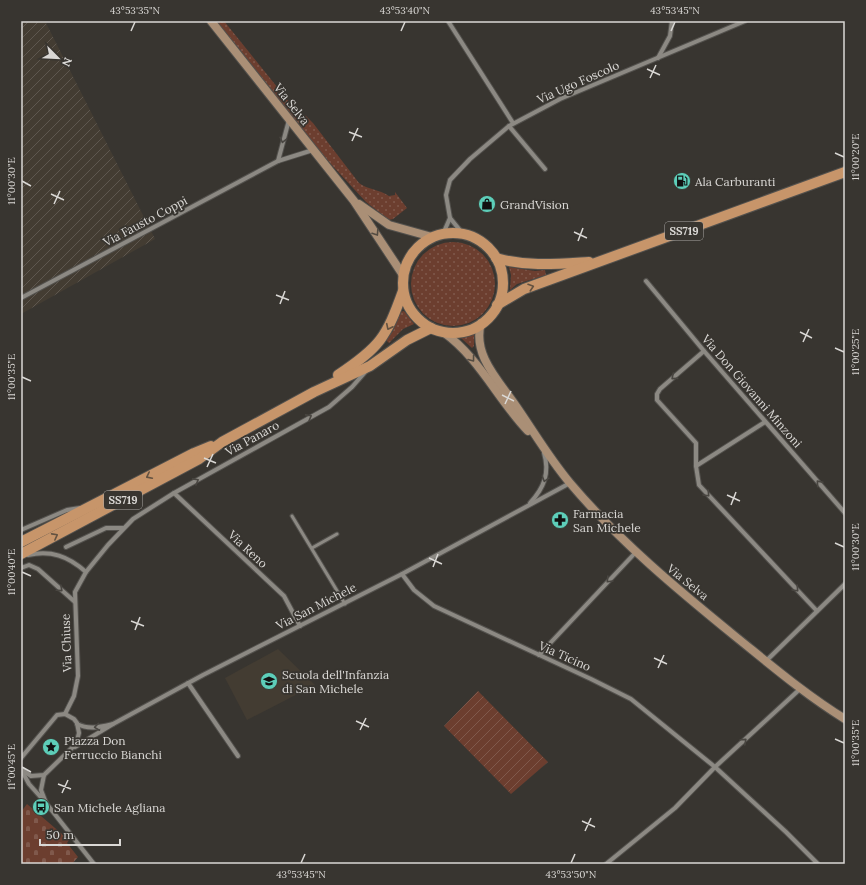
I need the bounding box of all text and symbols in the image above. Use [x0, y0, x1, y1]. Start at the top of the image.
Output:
text: 43°53'35"N [110, 4, 160, 17]
text: 43°53'40"N [380, 4, 431, 17]
text: 43°53'45"N [650, 4, 700, 17]
north arrow [38, 38, 78, 78]
text: N [59, 55, 75, 69]
street label: Via Ugo Foscolo [534, 57, 621, 107]
street label: Via Selva [270, 79, 313, 128]
text: 11°00'20"E [849, 133, 862, 181]
one-way arrow [280, 137, 288, 144]
text: 11°00'30"E [5, 157, 18, 205]
fuel station icon: Ala Carburanti [672, 171, 692, 191]
place label: Ala Carburanti [694, 174, 776, 189]
street label: Via Fausto Coppi [99, 192, 190, 250]
shop icon: GrandVision [477, 194, 497, 214]
place label: GrandVision [500, 197, 569, 212]
road number: SS719 [665, 222, 703, 240]
one-way arrow [371, 229, 379, 236]
one-way arrow [528, 283, 535, 292]
one-way arrow [386, 323, 394, 331]
text: 11°00'25"E [849, 329, 862, 375]
street label: Via Don Giovanni Minzoni [698, 331, 805, 451]
text: 11°00'35"E [5, 354, 18, 400]
one-way arrow [467, 354, 474, 361]
one-way arrow [672, 372, 679, 379]
one-way arrow [305, 415, 313, 422]
street label: Via Panaro [222, 417, 282, 459]
one-way arrow [146, 471, 153, 479]
one-way arrow [541, 475, 550, 482]
one-way arrow [192, 478, 199, 485]
one-way arrow [817, 481, 824, 488]
one-way arrow [702, 489, 710, 497]
road number: SS719 [104, 491, 142, 509]
place label: Farmacia San Michele [573, 506, 641, 535]
pharmacy icon: Farmacia San Michele [550, 510, 570, 530]
text: 11°00'30"E [849, 523, 862, 571]
street label: Via Reno [224, 526, 271, 571]
one-way arrow [51, 533, 59, 540]
text: 11°00'40"E [5, 549, 18, 595]
street label: Via Selva [663, 560, 712, 603]
one-way arrow [606, 575, 614, 583]
street label: Via San Michele [272, 579, 359, 633]
one-way arrow [55, 584, 63, 591]
one-way arrow [792, 584, 799, 592]
street label: Via Chiuse [57, 613, 75, 674]
street label: Via Ticino [536, 637, 593, 674]
place label: Scuola dell'Infanzia di San Michele [282, 667, 389, 696]
school or university icon: Scuola dell'Infanzia di San Michele [259, 671, 279, 691]
text: 11°00'35"E [849, 720, 862, 766]
one-way arrow [94, 722, 100, 731]
place label: Piazza Don Ferruccio Bianchi [64, 733, 162, 762]
place icon: Piazza Don Ferruccio Bianchi [41, 737, 61, 757]
one-way arrow [739, 738, 747, 745]
text: 11°00'45"E [5, 744, 18, 790]
bus stop icon: San Michele Agliana [31, 797, 51, 817]
place label: San Michele Agliana [54, 800, 166, 815]
scale bar [40, 821, 120, 847]
text: 50 m [46, 827, 74, 842]
text: 43°53'45"N [276, 868, 326, 881]
text: 43°53'50"N [546, 868, 597, 881]

